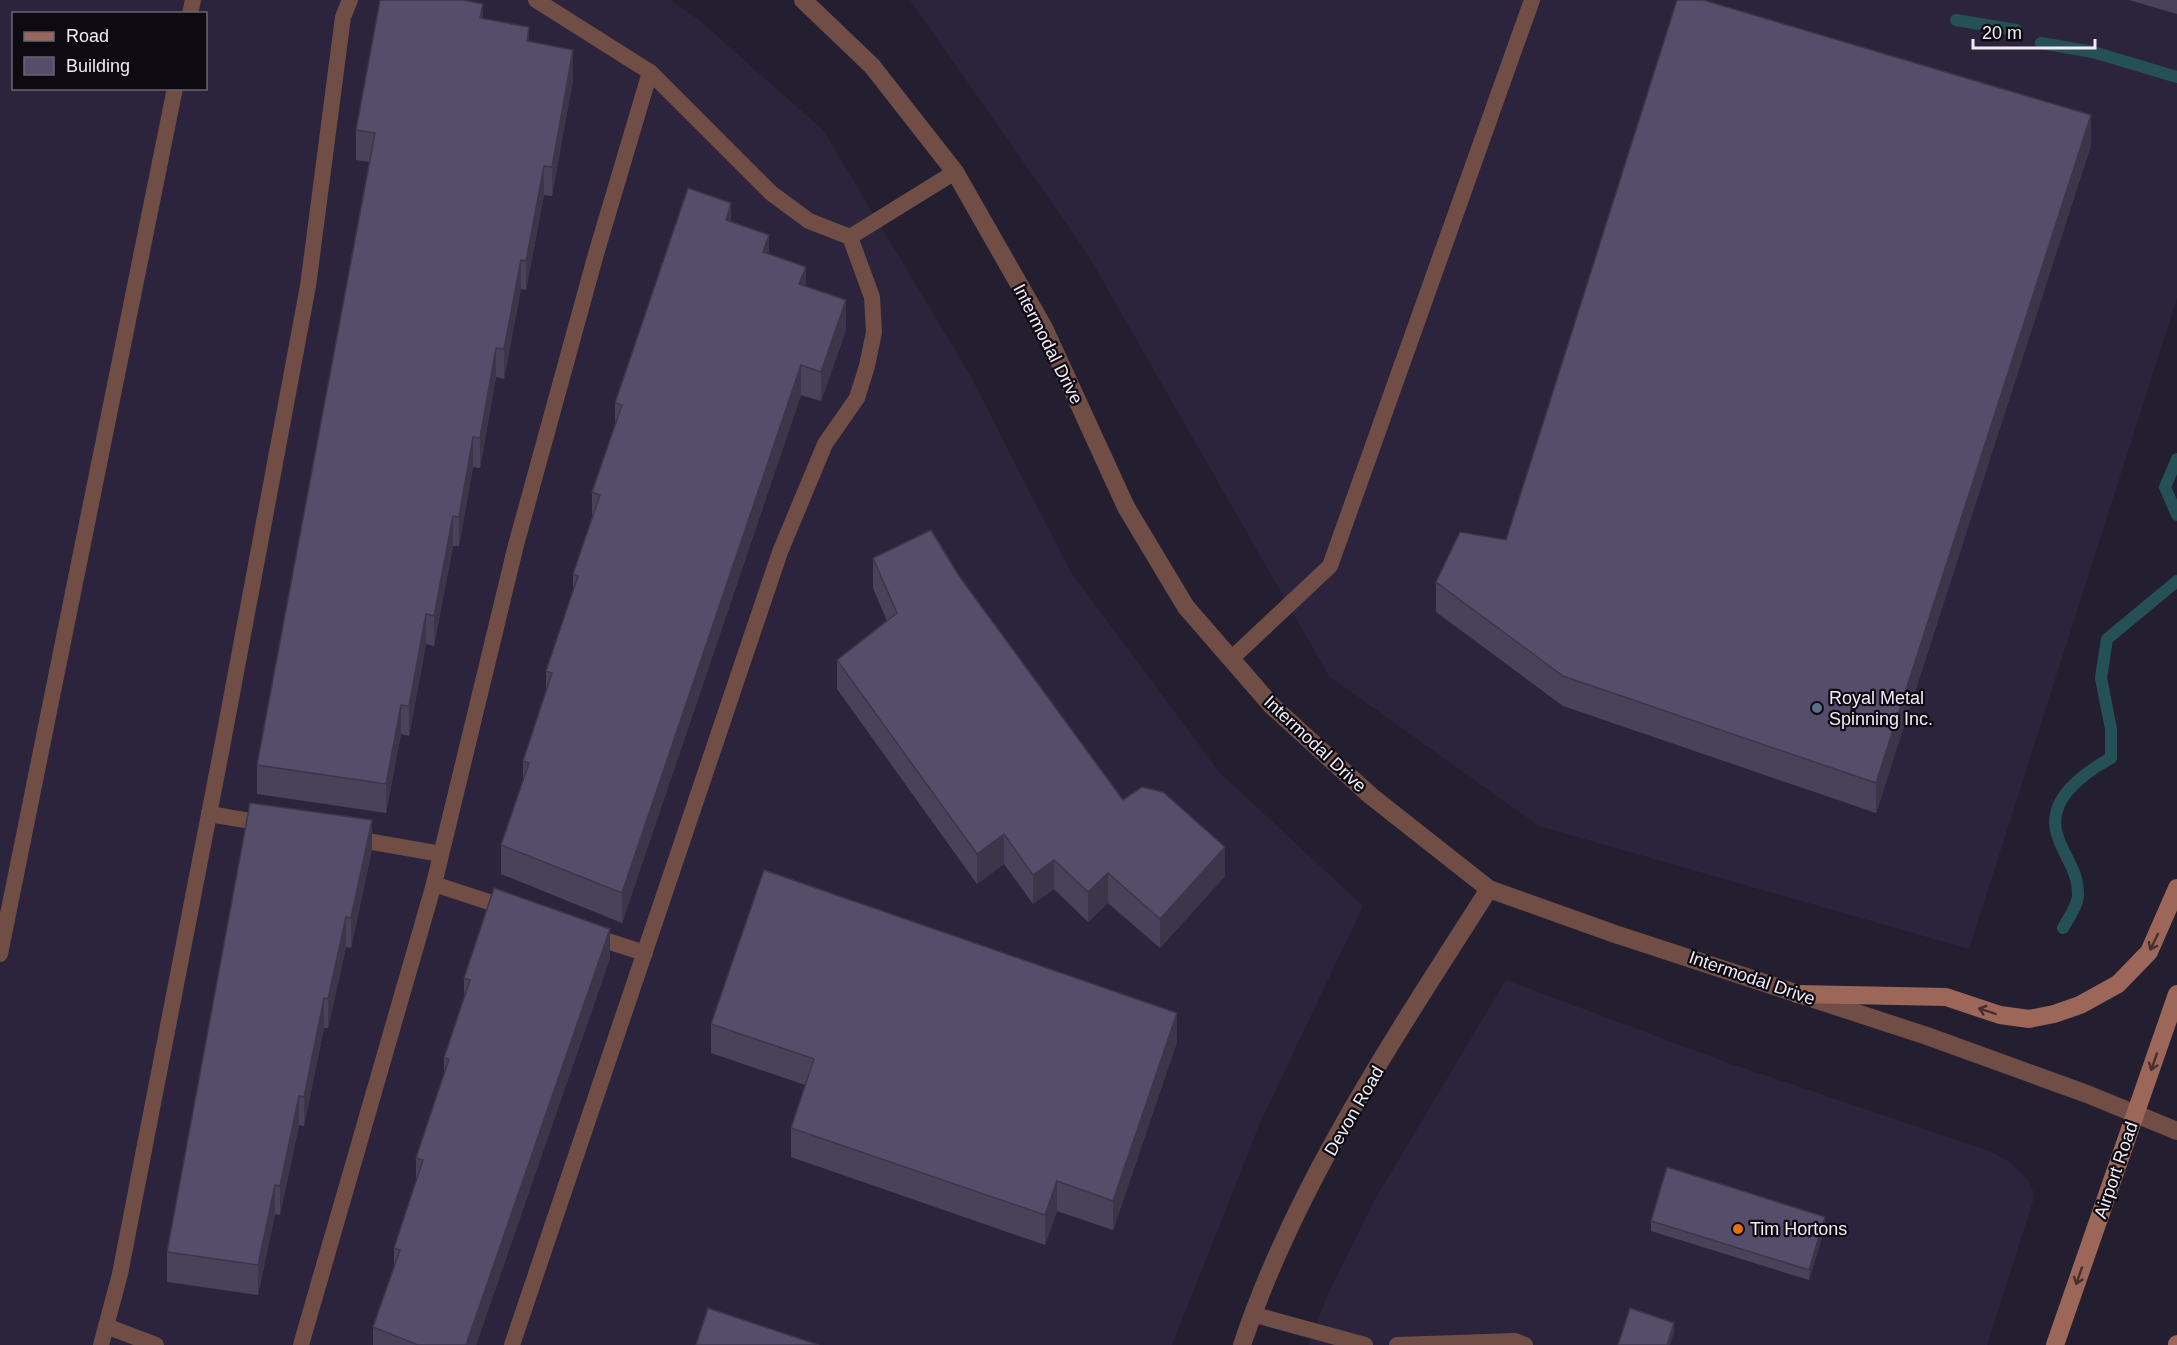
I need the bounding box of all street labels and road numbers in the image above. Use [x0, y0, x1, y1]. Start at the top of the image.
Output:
street label: Intermodal Drive [1009, 281, 1087, 407]
street label: Intermodal Drive [1260, 692, 1370, 796]
street label: Intermodal Drive [1686, 947, 1818, 1009]
street label: Devon Road [1320, 1063, 1388, 1159]
street label: Airport Road [2090, 1119, 2142, 1221]

